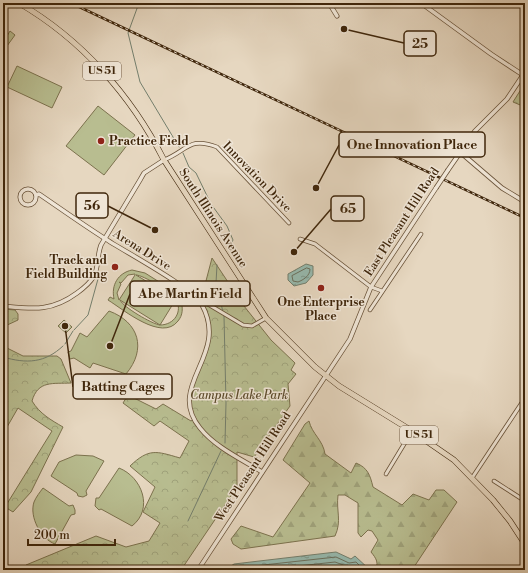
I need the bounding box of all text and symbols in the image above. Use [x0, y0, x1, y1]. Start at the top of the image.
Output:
callout: 25 [404, 31, 436, 56]
text: 25 [412, 36, 428, 52]
road number: US 51 [83, 62, 121, 80]
callout: One Innovation Place [339, 132, 485, 157]
place label: Practice Field [109, 134, 189, 149]
marker: Practice Field [96, 136, 106, 146]
text: One Innovation Place [347, 137, 477, 153]
street label: Innovation Drive [219, 139, 295, 215]
street label: East Pleasant Hill Road [361, 165, 443, 279]
street label: South Illinois Avenue [175, 166, 251, 270]
callout: 56 [76, 193, 108, 218]
callout: 65 [331, 196, 364, 221]
text: 56 [84, 198, 100, 214]
text: 65 [340, 201, 356, 217]
street label: Arena Drive [109, 226, 174, 274]
place label: Track and Field Building [26, 253, 108, 282]
marker: Track and Field Building [110, 262, 120, 272]
callout: Abe Martin Field [130, 281, 250, 306]
marker: One Enterprise Place [316, 283, 326, 293]
text: Abe Martin Field [137, 286, 242, 302]
place label: One Enterprise Place [277, 295, 365, 324]
callout: Batting Cages [73, 374, 172, 399]
text: Batting Cages [81, 379, 165, 395]
park label: Campus Lake Park [190, 388, 288, 403]
street label: West Pleasant Hill Road [211, 409, 294, 526]
road number: US 51 [400, 426, 438, 444]
scale bar [28, 521, 115, 547]
text: 200 m [34, 528, 70, 543]

